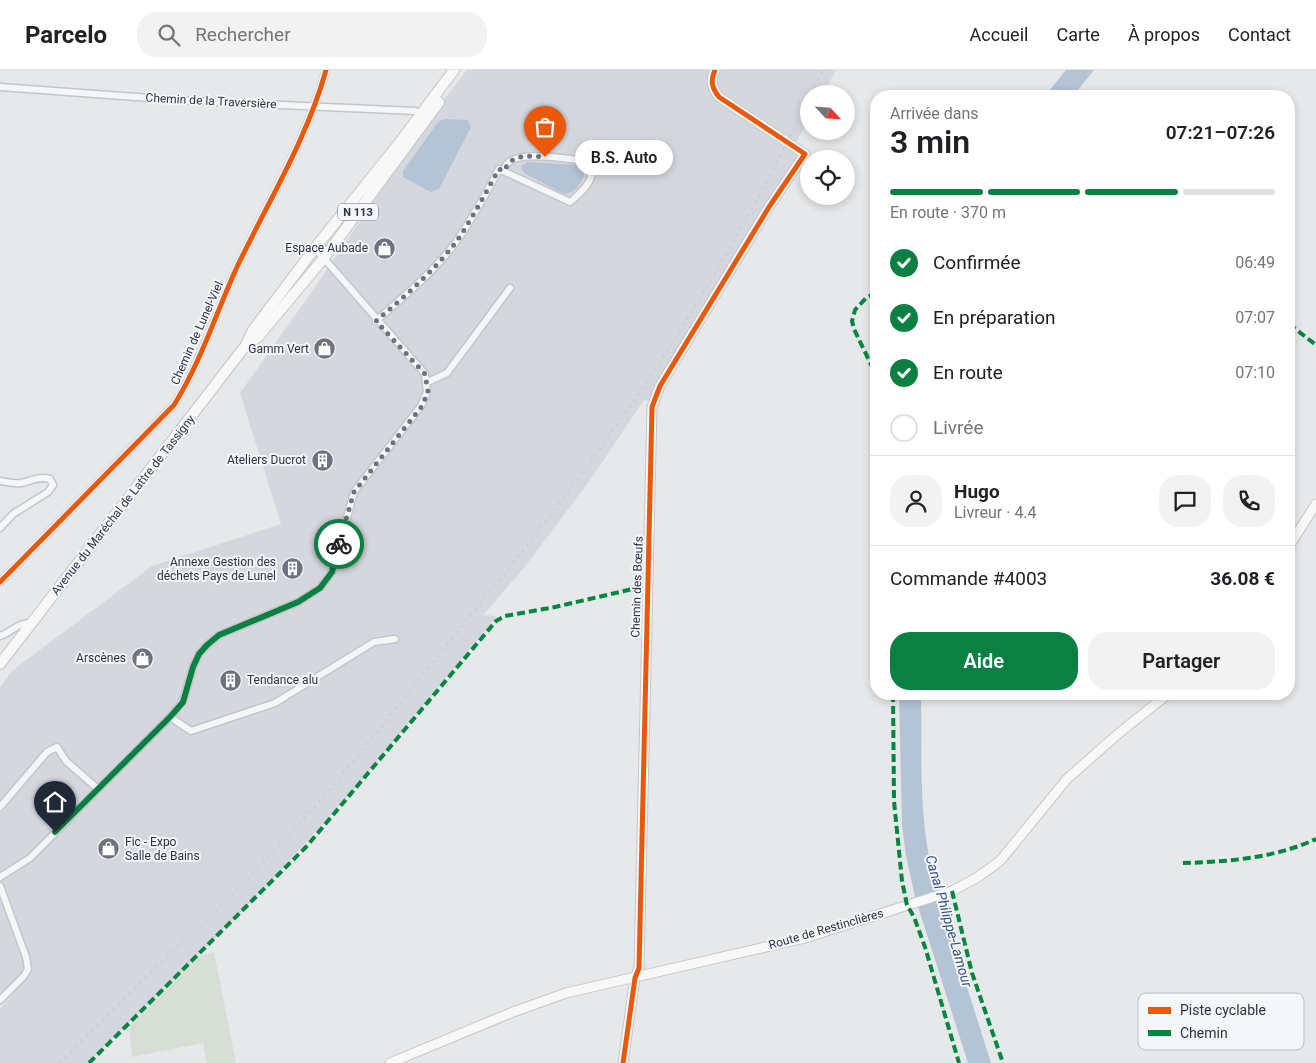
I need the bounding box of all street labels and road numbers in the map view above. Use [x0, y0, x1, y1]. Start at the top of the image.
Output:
street label: Chemin de la Traversière [145, 91, 277, 111]
road number: N 113 [338, 204, 378, 220]
street label: Chemin de Lunel-Viel [168, 279, 226, 387]
street label: Avenue du Maréchal de Lattre de Tassigny [48, 412, 198, 598]
street label: Chemin des Bœufs [628, 536, 646, 638]
street label: Route de Restinclières [767, 906, 885, 952]

